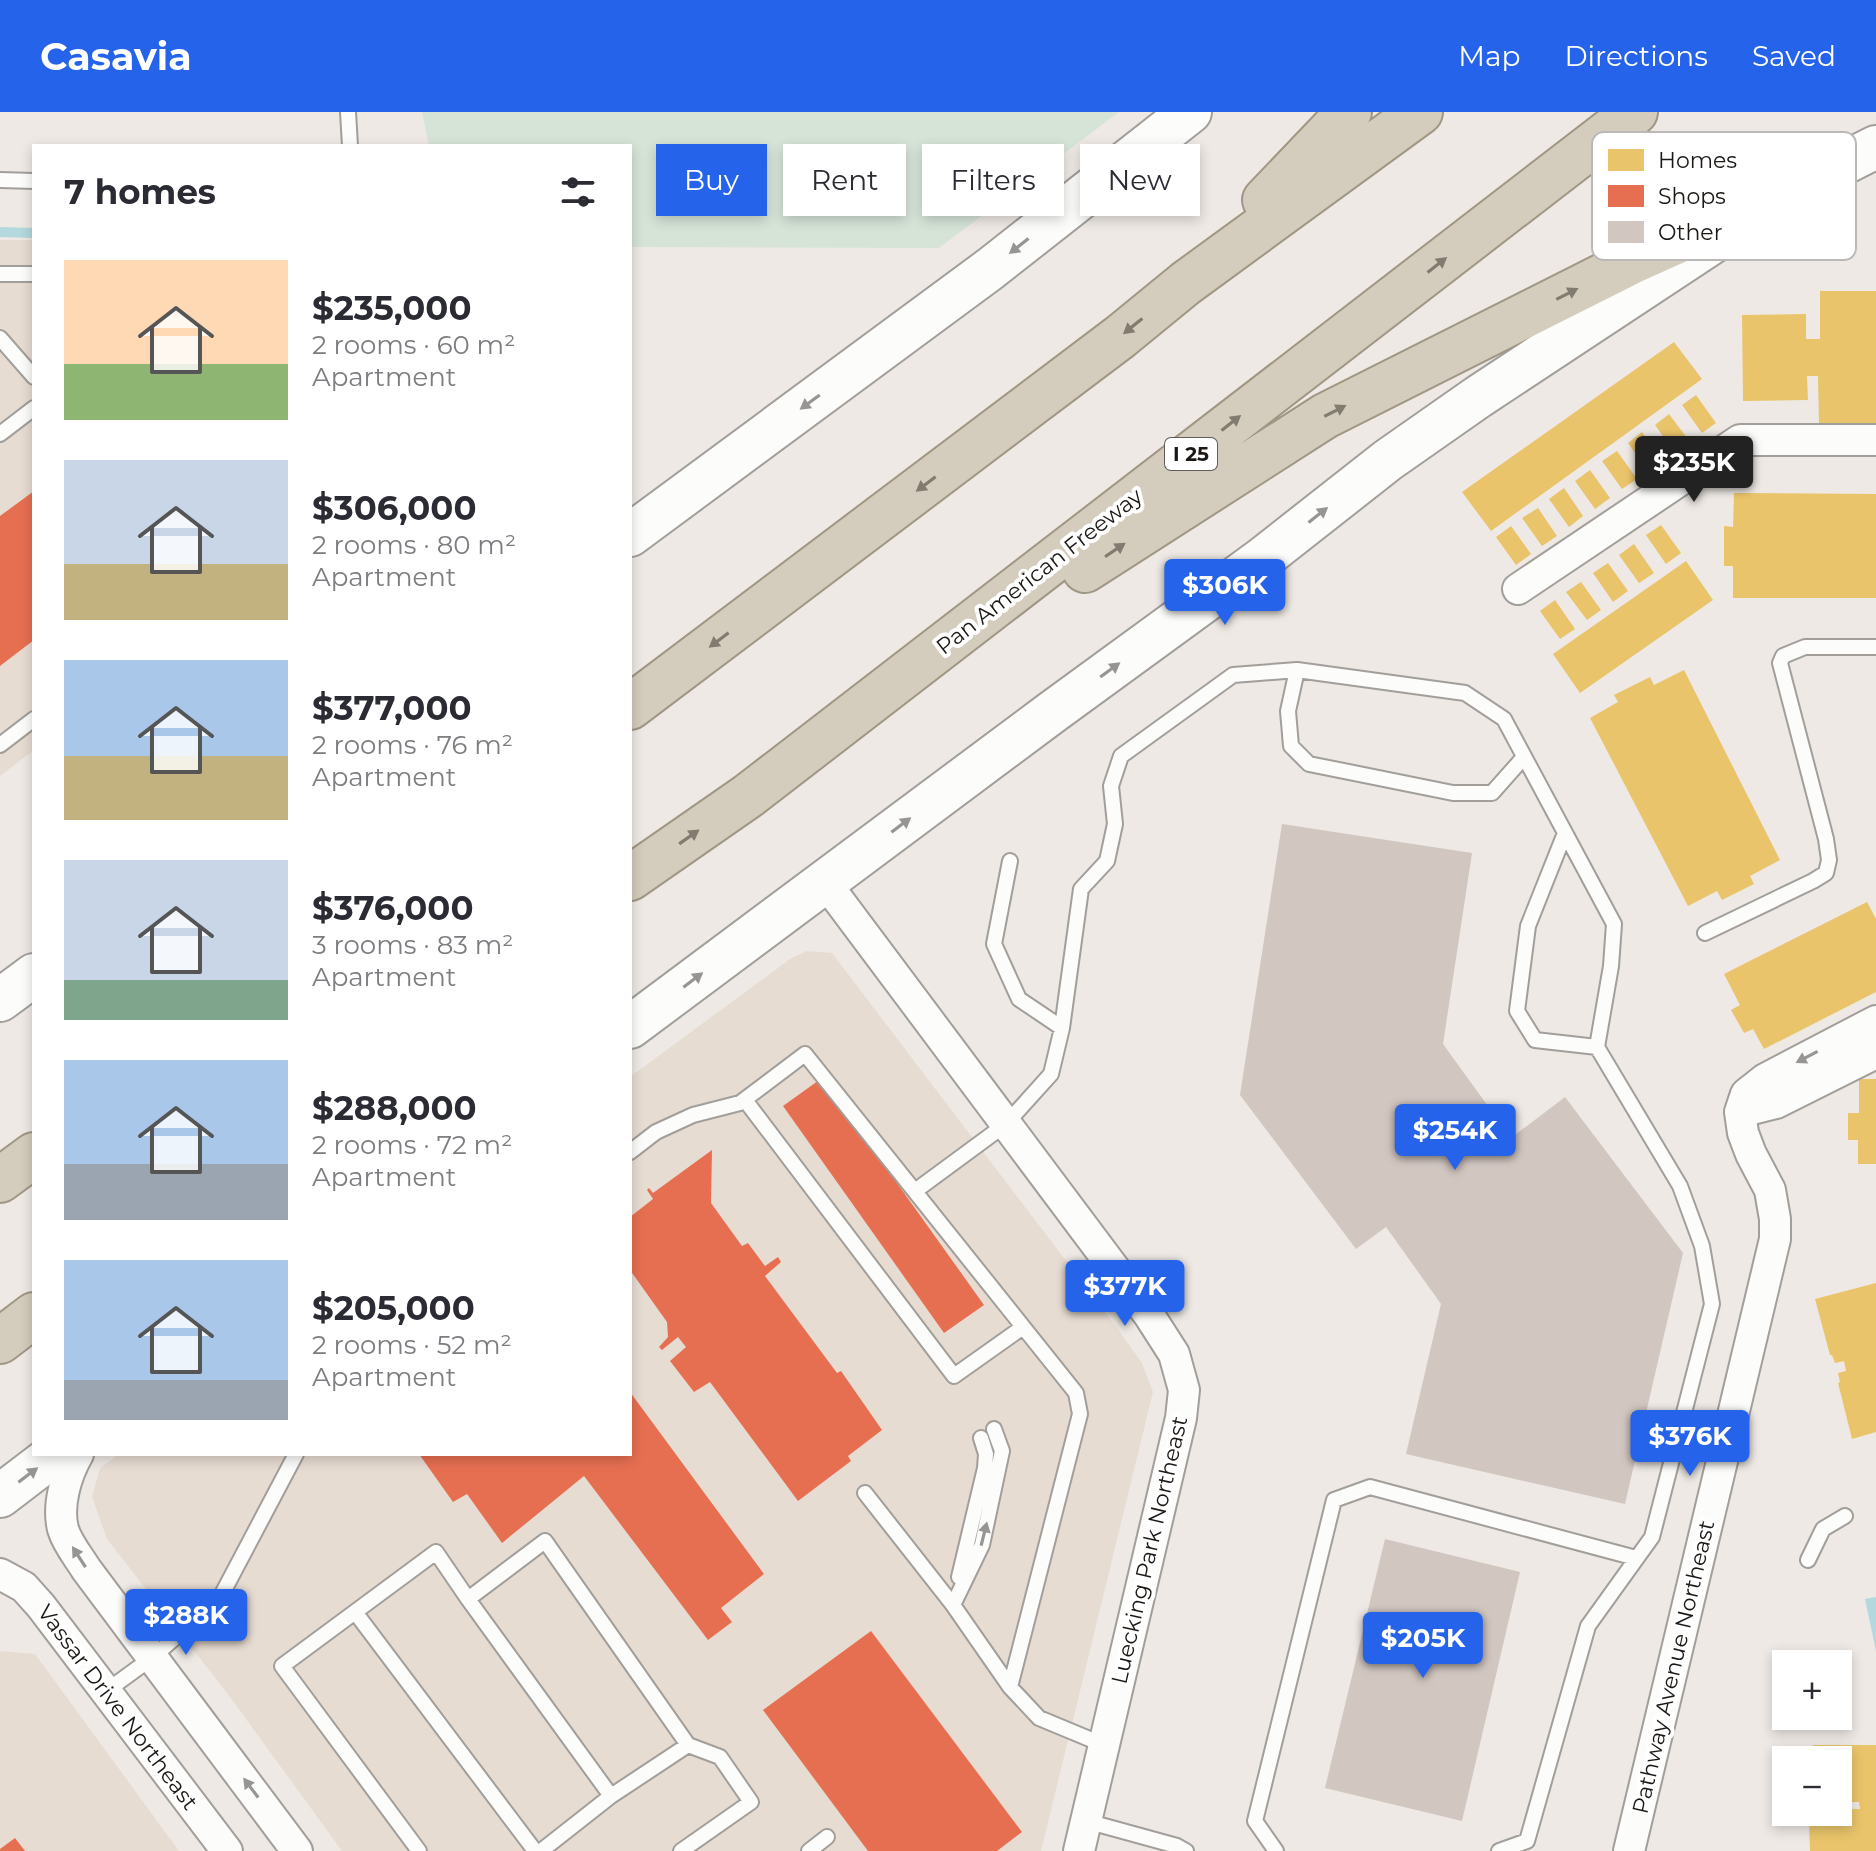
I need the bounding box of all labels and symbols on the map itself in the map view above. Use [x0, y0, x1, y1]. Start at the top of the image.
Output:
legend [1592, 132, 1856, 260]
text: Homes [1658, 147, 1737, 174]
text: Shops [1658, 183, 1726, 210]
text: Other [1658, 219, 1722, 246]
one-way arrow [1009, 238, 1029, 254]
one-way arrow [1427, 257, 1447, 273]
one-way arrow [1556, 288, 1579, 301]
one-way arrow [1123, 318, 1144, 335]
one-way arrow [800, 394, 821, 409]
one-way arrow [1324, 405, 1346, 419]
one-way arrow [1221, 416, 1241, 432]
pin: $235K [1638, 436, 1750, 504]
road number: I 25 [1165, 438, 1217, 470]
one-way arrow [916, 475, 937, 491]
street label: Pan American Freeway [931, 483, 1148, 660]
one-way arrow [1308, 507, 1328, 523]
one-way arrow [1104, 543, 1126, 557]
pin: $306K [1169, 559, 1281, 627]
one-way arrow [709, 632, 729, 648]
one-way arrow [1099, 662, 1121, 678]
one-way arrow [890, 817, 912, 833]
one-way arrow [679, 830, 700, 845]
one-way arrow [682, 973, 703, 989]
one-way arrow [1795, 1051, 1818, 1064]
pin: $254K [1399, 1104, 1511, 1172]
pin: $377K [1069, 1260, 1181, 1328]
pin: $376K [1634, 1410, 1746, 1478]
street label: Luecking Park Northeast [1106, 1413, 1193, 1687]
one-way arrow [17, 1468, 38, 1484]
street label: Pathway Avenue Northeast [1627, 1518, 1720, 1816]
one-way arrow [979, 1521, 991, 1546]
one-way arrow [71, 1547, 86, 1568]
pin: $288K [130, 1589, 242, 1657]
street label: Vassar Drive Northeast [32, 1599, 204, 1815]
pin: $205K [1367, 1612, 1479, 1680]
one-way arrow [243, 1778, 259, 1799]

